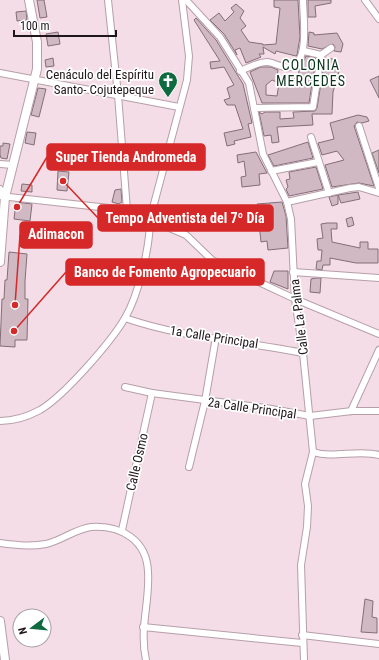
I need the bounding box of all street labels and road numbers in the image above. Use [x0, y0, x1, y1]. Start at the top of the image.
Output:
street label: Calle La Palma [287, 278, 311, 356]
street label: 1a Calle Principal [169, 323, 259, 351]
street label: 2a Calle Principal [207, 394, 297, 422]
street label: Calle Osmo [123, 432, 151, 492]

